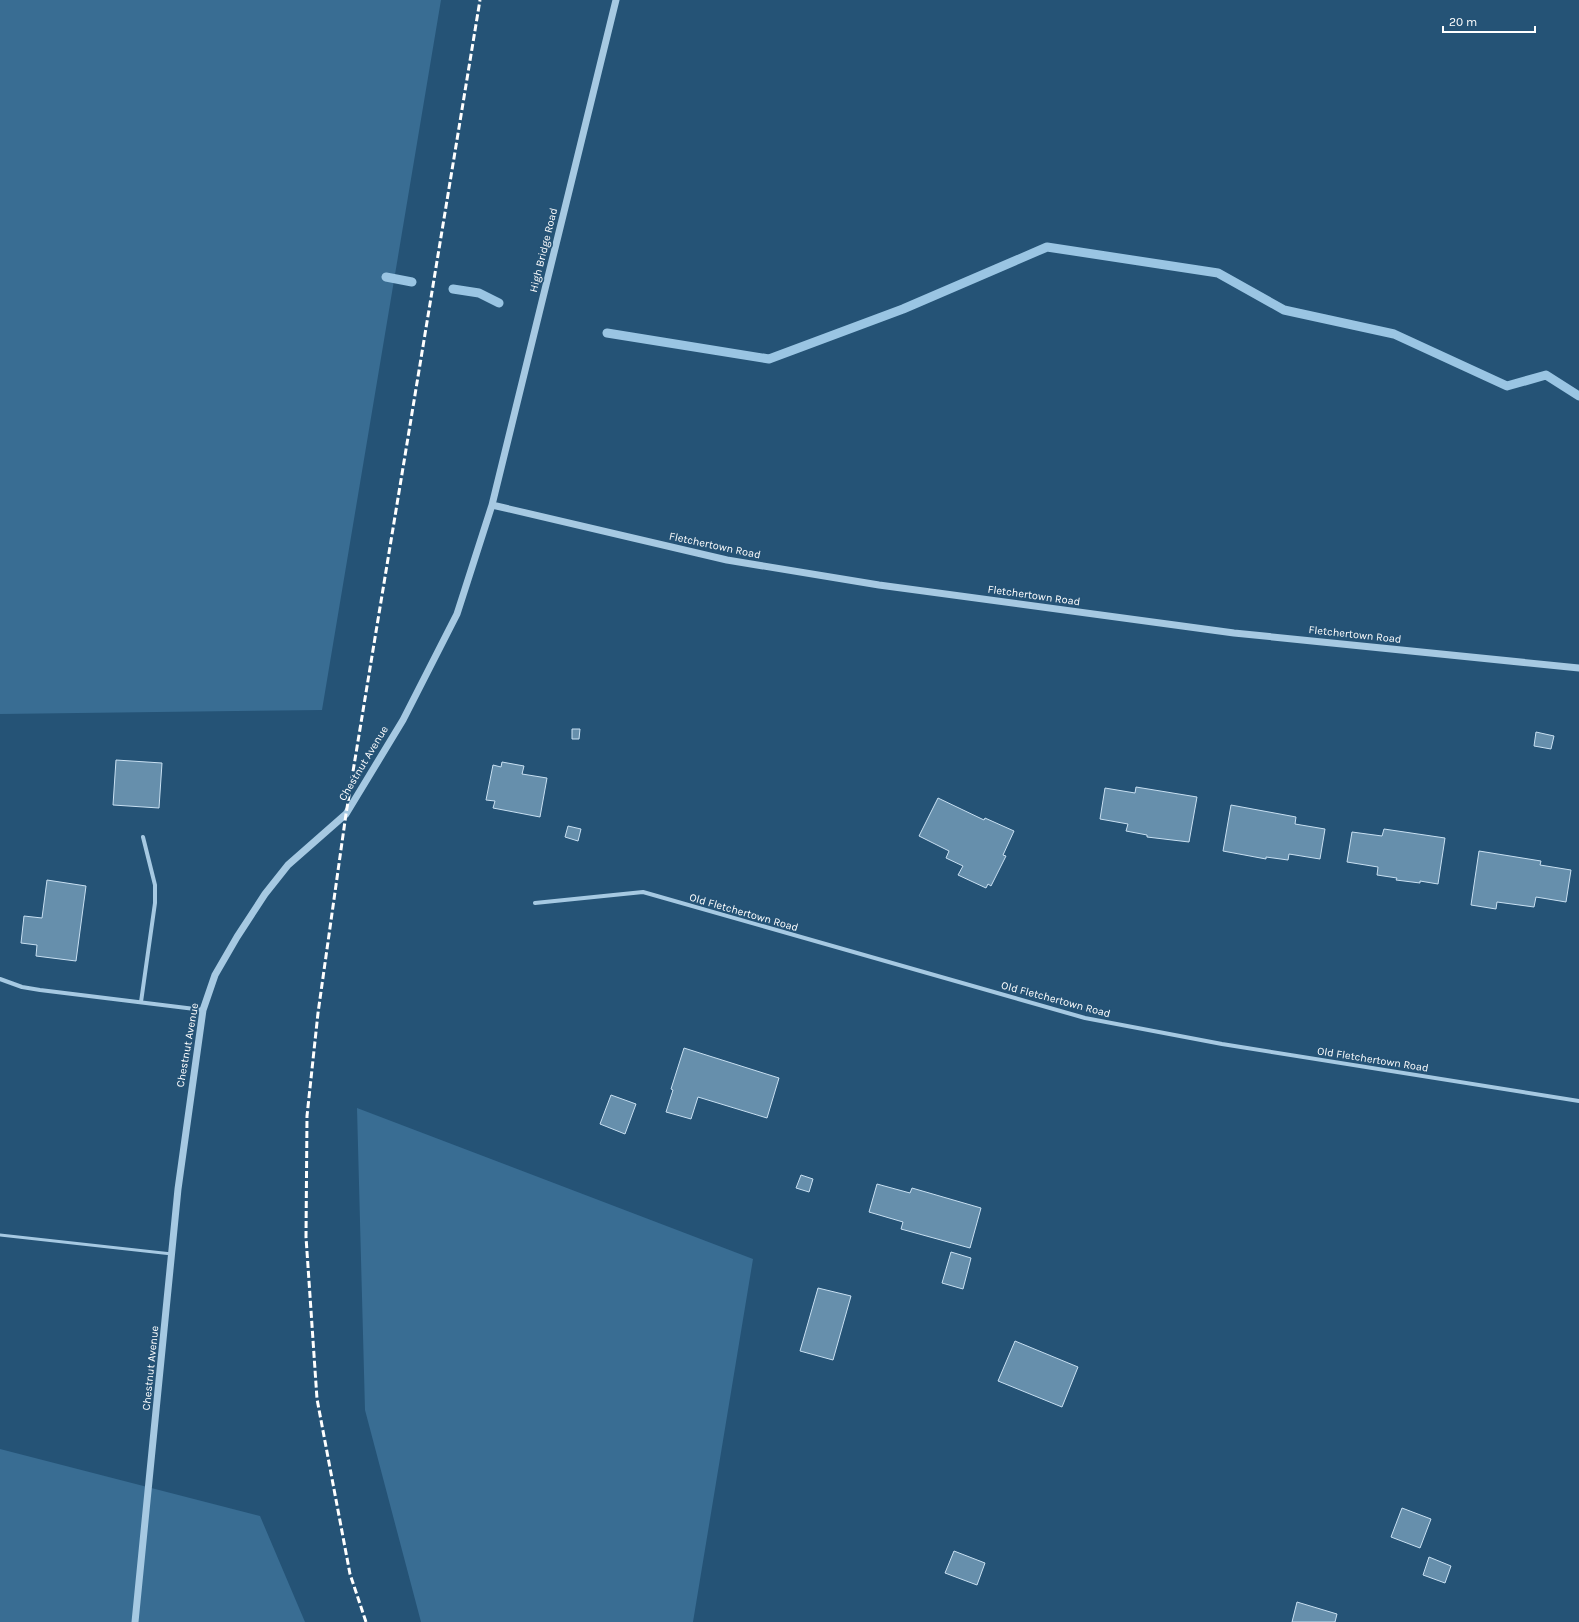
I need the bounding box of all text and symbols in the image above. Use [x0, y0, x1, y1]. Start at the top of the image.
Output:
scale bar [1443, 8, 1535, 34]
text: 20 m [1449, 15, 1477, 29]
street label: High Bridge Road [527, 207, 560, 294]
street label: Fletchertown Road [668, 529, 762, 562]
street label: Fletchertown Road [987, 583, 1081, 608]
street label: Fletchertown Road [1308, 623, 1402, 646]
street label: Chestnut Avenue [336, 723, 391, 803]
street label: Old Fletchertown Road [688, 891, 800, 934]
street label: Old Fletchertown Road [1000, 979, 1112, 1020]
street label: Chestnut Avenue [174, 1002, 201, 1088]
street label: Old Fletchertown Road [1316, 1044, 1430, 1075]
street label: Chestnut Avenue [140, 1325, 161, 1411]

